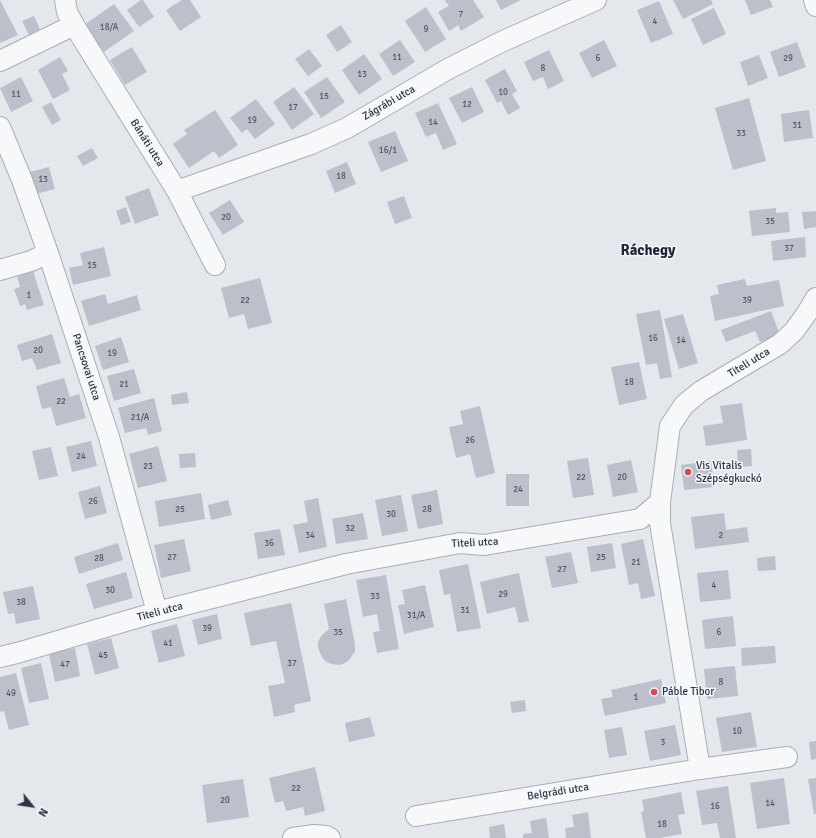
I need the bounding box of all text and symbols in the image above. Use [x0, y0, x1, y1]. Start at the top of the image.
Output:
house number: 7 [459, 10, 463, 20]
house number: 4 [653, 17, 657, 27]
house number: 18/A [100, 23, 118, 33]
house number: 9 [424, 25, 428, 35]
house number: 11 [392, 53, 402, 63]
house number: 6 [596, 54, 600, 64]
house number: 29 [783, 54, 793, 64]
house number: 8 [541, 64, 545, 74]
house number: 13 [357, 70, 367, 80]
street label: Zágrábi utca [360, 83, 418, 123]
house number: 10 [498, 88, 508, 98]
house number: 11 [11, 90, 21, 100]
house number: 15 [319, 92, 329, 102]
house number: 12 [462, 100, 472, 110]
house number: 17 [288, 103, 298, 113]
house number: 19 [247, 116, 257, 126]
street label: Bánáti utca [127, 117, 167, 169]
house number: 14 [428, 118, 438, 128]
house number: 31 [792, 121, 802, 131]
house number: 33 [736, 129, 746, 139]
house number: 16/1 [379, 146, 397, 156]
house number: 18 [336, 172, 346, 182]
house number: 13 [38, 175, 48, 185]
house number: 20 [221, 213, 231, 223]
house number: 35 [765, 217, 775, 227]
district label: Ráchegy [621, 242, 675, 260]
house number: 37 [784, 244, 794, 254]
house number: 15 [87, 261, 97, 271]
house number: 1 [27, 291, 31, 301]
house number: 22 [240, 296, 250, 306]
house number: 39 [742, 296, 752, 306]
street label: Pancsovai utca [69, 332, 103, 402]
house number: 16 [648, 334, 658, 344]
house number: 14 [676, 336, 686, 346]
street label: Titeli utca [726, 345, 772, 381]
house number: 20 [33, 346, 43, 356]
house number: 19 [107, 349, 117, 359]
house number: 18 [624, 378, 634, 388]
house number: 21 [119, 380, 129, 390]
house number: 22 [56, 397, 66, 407]
house number: 21/A [131, 413, 149, 423]
house number: 26 [465, 436, 475, 446]
house number: 24 [76, 452, 86, 462]
place label: Vis Vitalis Szépségkuckó [696, 459, 762, 485]
house number: 23 [143, 462, 153, 472]
marker: Vis Vitalis Szépségkuckó [683, 467, 693, 477]
house number: 22 [576, 473, 586, 483]
house number: 20 [617, 473, 627, 483]
house number: 24 [513, 485, 523, 495]
house number: 26 [88, 497, 98, 507]
house number: 25 [175, 505, 185, 515]
house number: 28 [422, 505, 432, 515]
house number: 30 [386, 510, 396, 520]
house number: 32 [345, 524, 355, 534]
house number: 34 [305, 531, 315, 541]
house number: 2 [719, 531, 723, 541]
street label: Titeli utca [451, 535, 499, 551]
house number: 36 [264, 539, 274, 549]
house number: 27 [167, 553, 177, 563]
house number: 25 [596, 553, 606, 563]
house number: 28 [94, 554, 104, 564]
house number: 21 [631, 558, 641, 568]
house number: 27 [557, 565, 567, 575]
house number: 4 [712, 581, 716, 591]
house number: 30 [105, 586, 115, 596]
house number: 29 [498, 590, 508, 600]
house number: 33 [370, 592, 380, 602]
house number: 38 [16, 598, 26, 608]
street label: Titeli utca [136, 600, 184, 624]
house number: 31 [460, 606, 470, 616]
house number: 31/A [407, 611, 425, 621]
house number: 39 [202, 624, 212, 634]
house number: 35 [333, 628, 343, 638]
house number: 6 [717, 628, 721, 638]
house number: 41 [163, 639, 173, 649]
house number: 45 [98, 651, 108, 661]
house number: 37 [287, 659, 297, 669]
house number: 47 [60, 660, 70, 670]
house number: 8 [719, 678, 723, 688]
place label: Páble Tibor [662, 685, 714, 699]
marker: Páble Tibor [649, 687, 659, 697]
house number: 49 [6, 689, 16, 699]
house number: 1 [634, 693, 638, 703]
house number: 10 [732, 727, 742, 737]
house number: 3 [661, 738, 665, 748]
street label: Belgrádi utca [526, 781, 590, 803]
house number: 22 [291, 784, 301, 794]
north arrow [12, 786, 52, 826]
house number: 20 [220, 796, 230, 806]
house number: 14 [765, 799, 775, 809]
house number: 16 [710, 802, 720, 812]
text: N [35, 806, 50, 819]
house number: 18 [657, 820, 667, 830]

